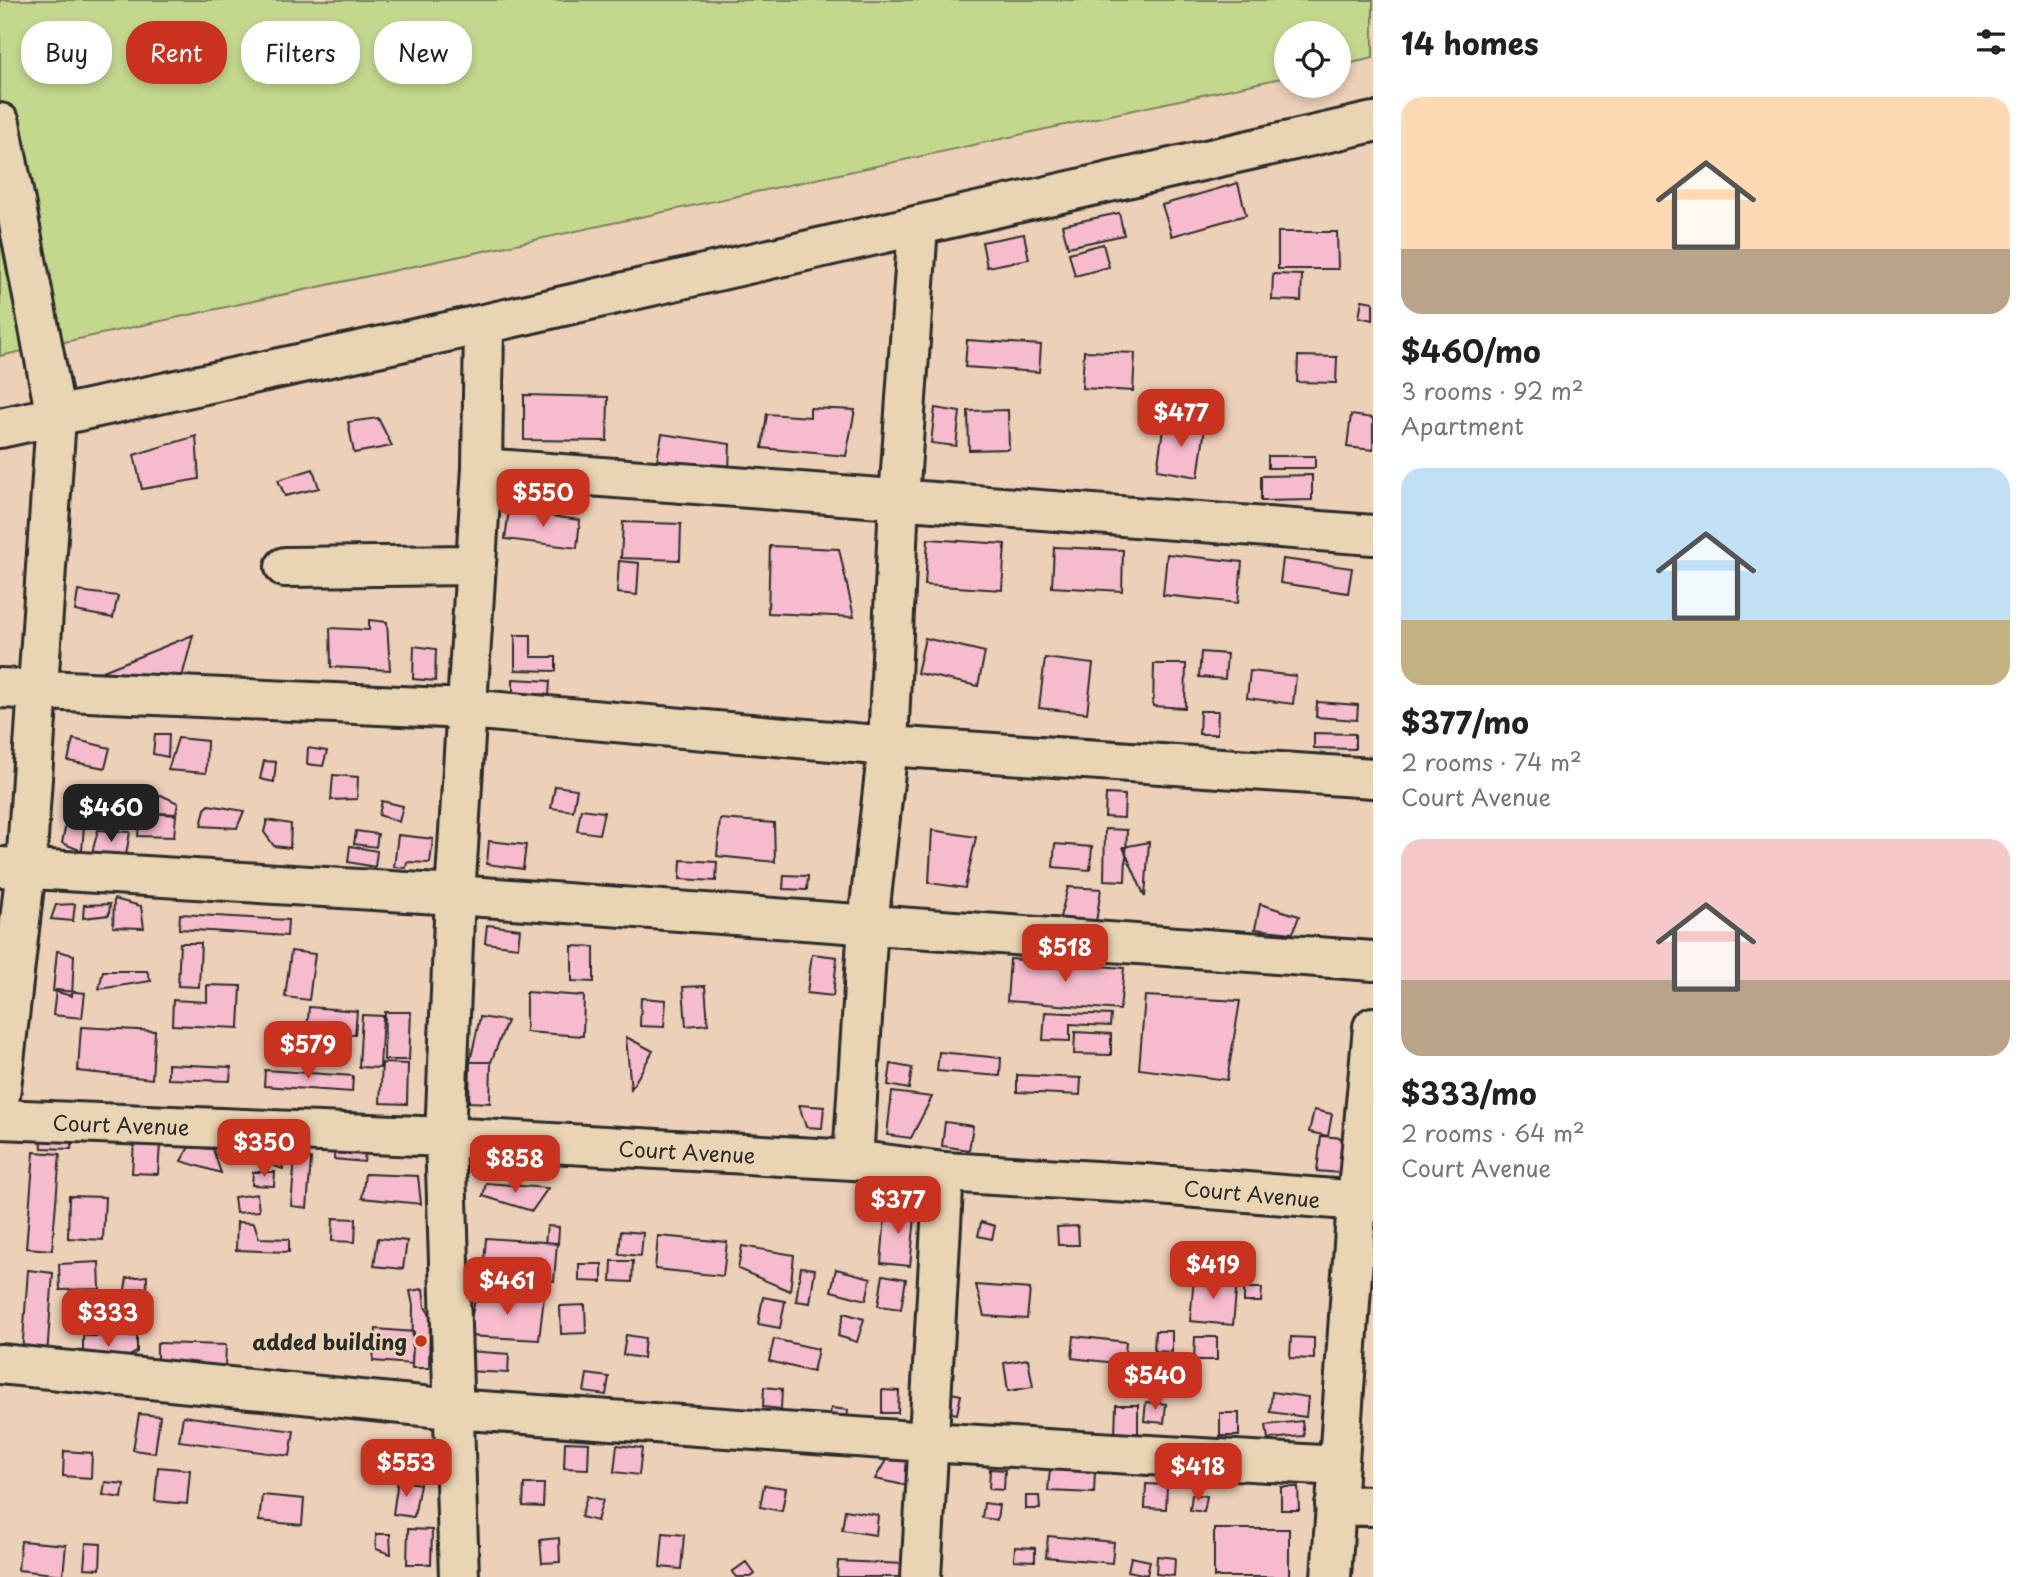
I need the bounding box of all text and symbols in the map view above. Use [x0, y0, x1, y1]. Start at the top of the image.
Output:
text: 14 homes [1401, 20, 1539, 65]
chip: Buy [21, 21, 112, 84]
chip: Rent [126, 21, 227, 84]
chip: Filters [241, 21, 360, 84]
chip: New [374, 21, 472, 84]
map controls [1274, 21, 1351, 98]
button: locate [1274, 21, 1351, 98]
icon: filters [1972, 23, 2010, 61]
icon: home [1643, 142, 1769, 268]
text: $460/mo [1401, 328, 1541, 373]
text: 3 rooms · 92 m² [1401, 373, 1584, 408]
pin: $477 [1140, 390, 1222, 449]
text: $477 [1153, 394, 1209, 429]
text: Apartment [1401, 408, 1524, 443]
pin: $550 [502, 470, 584, 529]
text: $550 [513, 474, 573, 509]
icon: home [1643, 513, 1769, 639]
text: $377/mo [1401, 699, 1529, 744]
text: 2 rooms · 74 m² [1401, 744, 1582, 779]
text: Court Avenue [1401, 779, 1551, 814]
pin: $460 [70, 784, 152, 844]
text: $460 [79, 789, 143, 824]
icon: home [1643, 884, 1769, 1010]
pin: $518 [1024, 925, 1106, 984]
text: $518 [1038, 929, 1092, 964]
pin: $579 [267, 1021, 349, 1081]
text: $579 [280, 1026, 336, 1061]
text: $333/mo [1401, 1070, 1537, 1115]
street label: Court Avenue [52, 1106, 190, 1142]
text: 2 rooms · 64 m² [1401, 1115, 1585, 1150]
pin: $350 [223, 1120, 305, 1179]
text: $350 [233, 1124, 295, 1159]
street label: Court Avenue [618, 1131, 756, 1171]
pin: $858 [474, 1136, 556, 1195]
text: $858 [486, 1140, 544, 1175]
text: Court Avenue [1401, 1150, 1551, 1185]
street label: Court Avenue [1182, 1171, 1322, 1215]
pin: $377 [857, 1176, 939, 1236]
text: $377 [871, 1181, 925, 1216]
pin: $419 [1172, 1242, 1254, 1301]
text: $419 [1186, 1246, 1240, 1281]
pin: $461 [466, 1258, 548, 1317]
text: $461 [479, 1262, 535, 1297]
pin: $333 [67, 1290, 149, 1349]
text: $333 [78, 1294, 138, 1329]
place label: added building [252, 1325, 407, 1357]
marker: added building [413, 1333, 429, 1349]
pin: $540 [1114, 1352, 1196, 1412]
text: $540 [1124, 1357, 1186, 1392]
pin: $553 [365, 1440, 447, 1499]
text: $553 [377, 1444, 435, 1479]
pin: $418 [1157, 1444, 1239, 1503]
text: $418 [1171, 1448, 1225, 1483]

